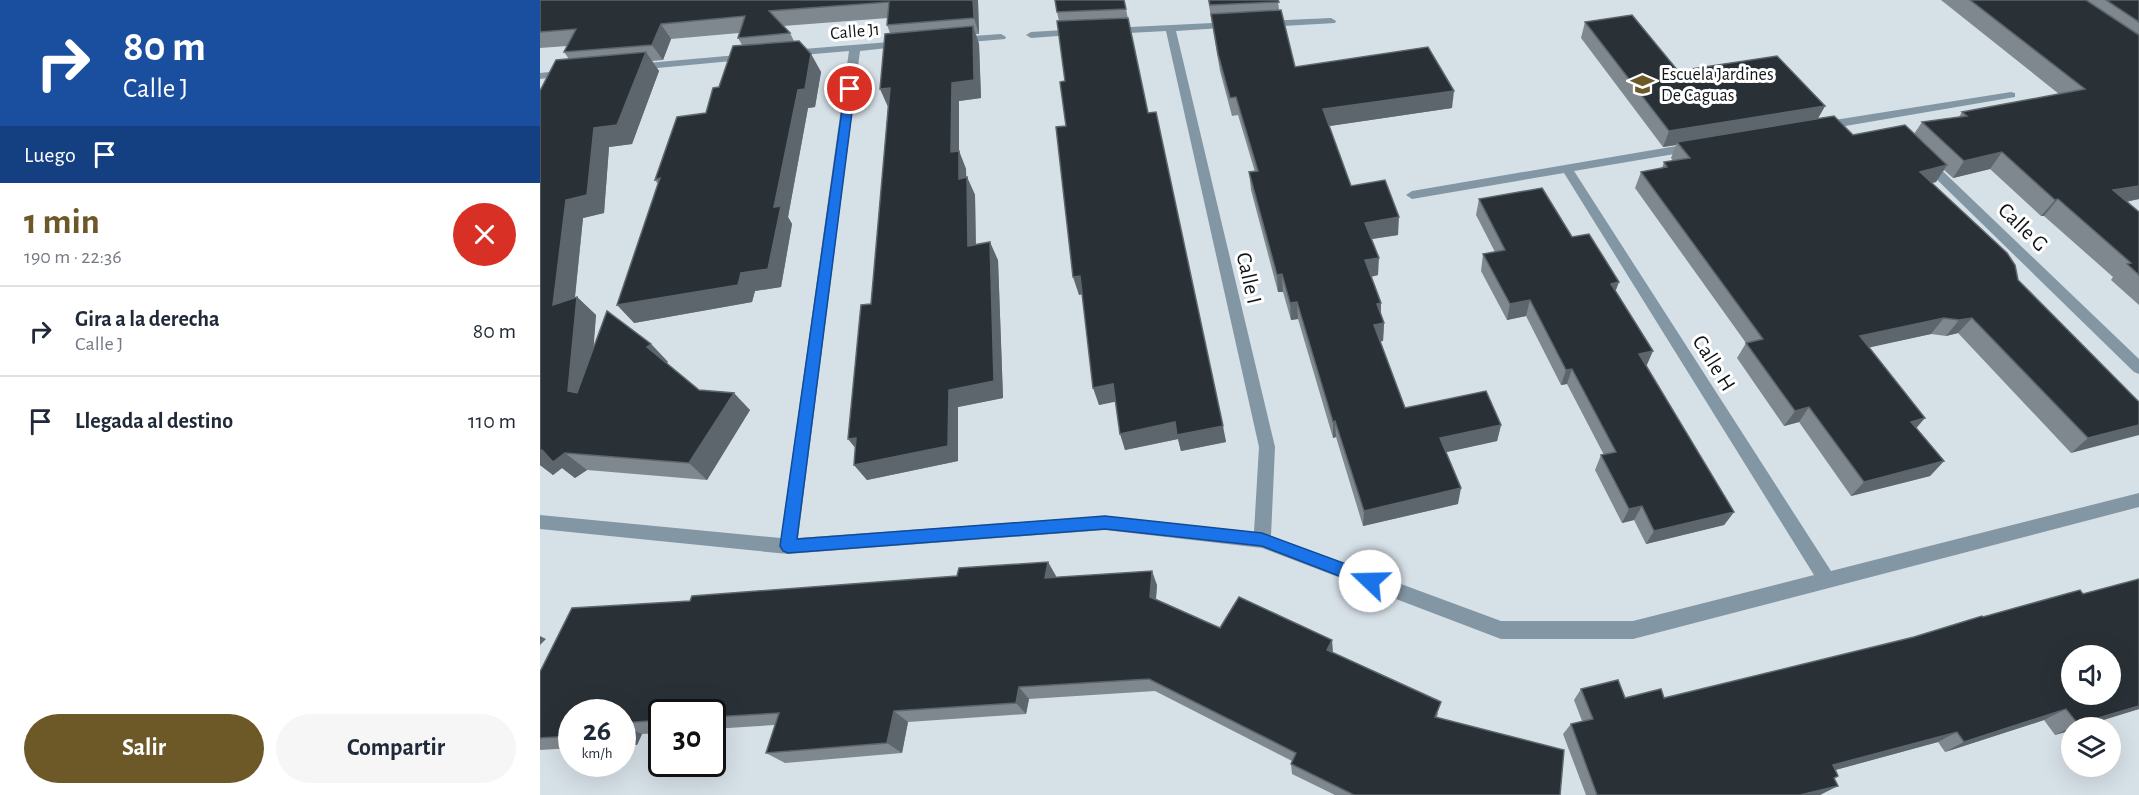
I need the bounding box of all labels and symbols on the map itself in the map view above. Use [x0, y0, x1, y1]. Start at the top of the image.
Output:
street label: Calle J1 [830, 21, 880, 43]
pin [824, 63, 875, 114]
place label: Escuela Jardines De Caguas [1661, 66, 1774, 105]
school or university icon: Escuela Jardines De Caguas [1630, 72, 1656, 98]
street label: Calle G [1994, 198, 2052, 256]
street label: Calle I [1232, 250, 1266, 306]
street label: Calle H [1688, 331, 1740, 395]
position arrow [1338, 549, 1402, 613]
speed limit sign: 30 [648, 699, 726, 777]

